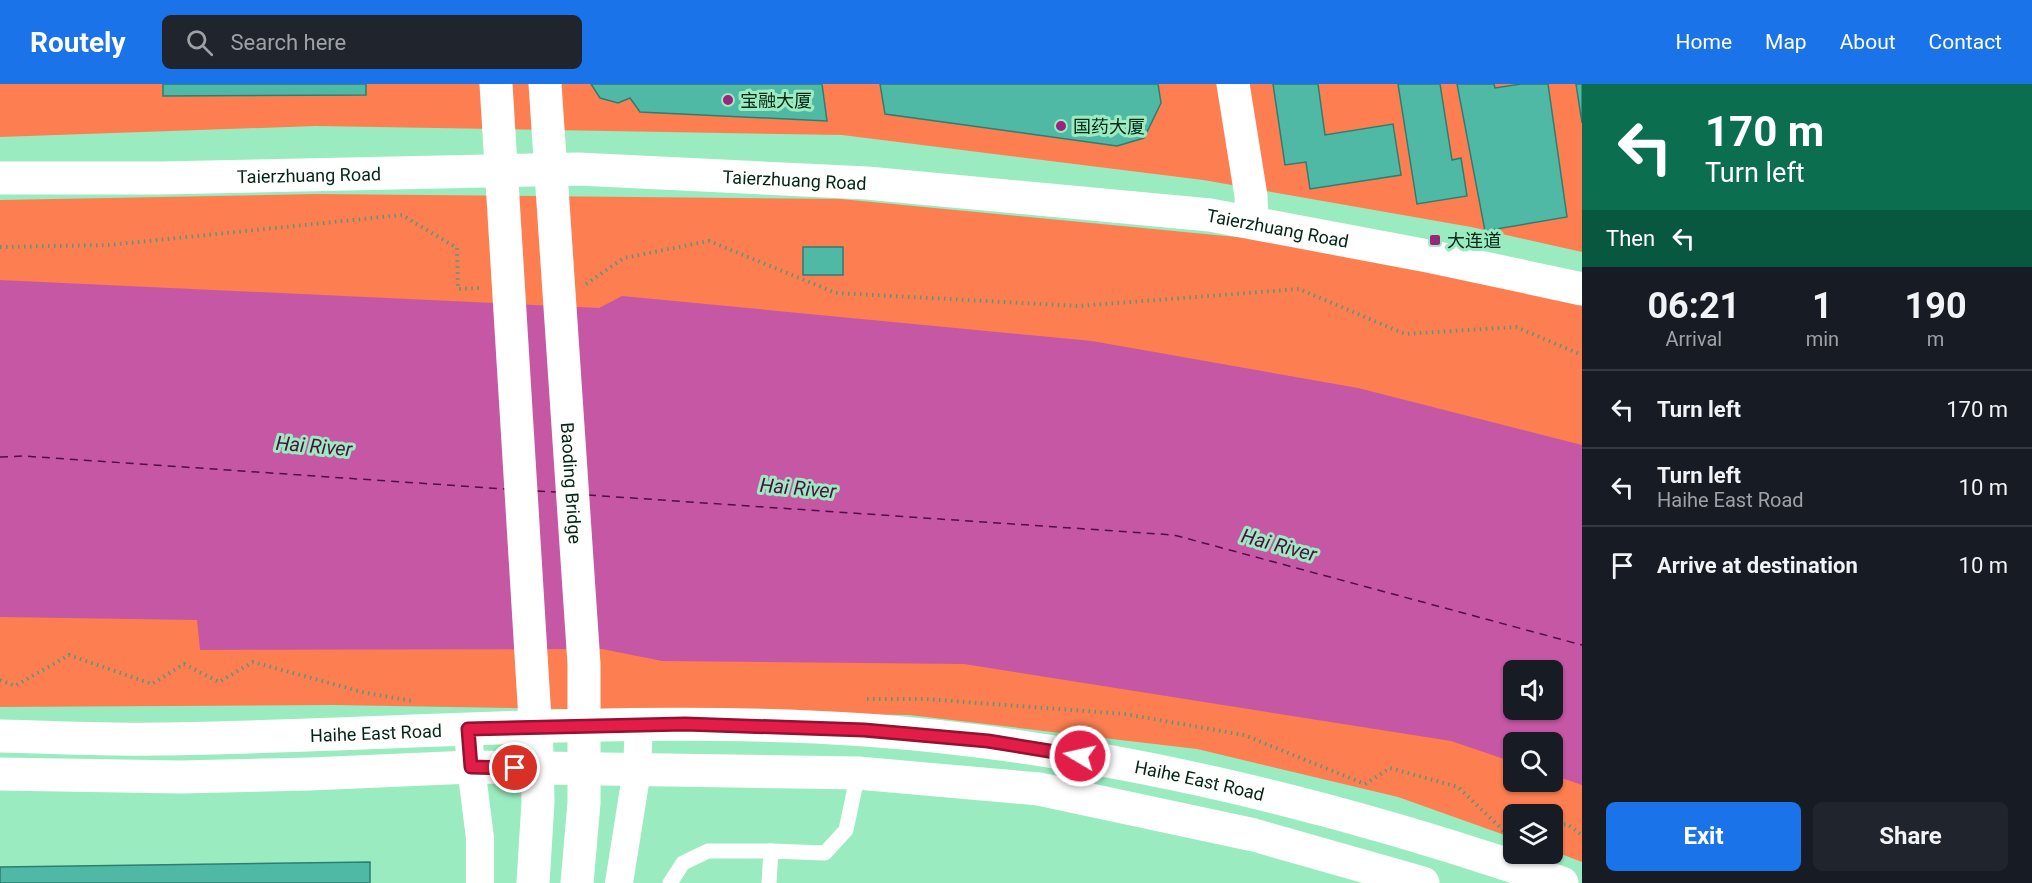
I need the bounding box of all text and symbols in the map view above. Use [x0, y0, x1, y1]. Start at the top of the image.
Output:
search box [162, 15, 582, 69]
text: Routely [30, 26, 126, 59]
icon: search [183, 26, 216, 59]
text: Search here [231, 30, 346, 55]
text: Home [1676, 30, 1732, 54]
text: Map [1765, 30, 1807, 54]
text: About [1840, 30, 1896, 54]
text: Contact [1929, 30, 2002, 54]
place label: 宝融大厦 [740, 90, 812, 111]
marker: 宝融大厦 [721, 93, 735, 107]
text: 170 m [1705, 107, 1824, 156]
icon: left [1606, 108, 1684, 186]
place label: 国药大厦 [1073, 116, 1145, 137]
marker: 国药大厦 [1054, 119, 1068, 133]
text: Turn left [1705, 157, 1805, 189]
street label: Taierzhuang Road [237, 163, 381, 187]
street label: Taierzhuang Road [722, 166, 867, 193]
street label: Taierzhuang Road [1205, 204, 1351, 251]
icon: left [1667, 222, 1700, 255]
text: Then [1606, 226, 1655, 251]
place label: 大连道 [1447, 230, 1501, 251]
marker: 大连道 [1428, 233, 1442, 247]
text: 06:21 [1647, 285, 1740, 327]
text: 1 [1812, 285, 1833, 327]
text: 190 [1905, 285, 1967, 327]
text: Arrival [1665, 327, 1722, 351]
text: min [1806, 327, 1839, 351]
text: m [1927, 327, 1944, 351]
icon: left [1606, 393, 1639, 426]
text: Turn left [1657, 397, 1741, 422]
text: 170 m [1946, 397, 2008, 422]
street label: Baoding Bridge [557, 422, 586, 545]
water label: Hai River [275, 431, 355, 461]
text: Turn left [1657, 463, 1741, 488]
icon: left [1606, 471, 1639, 504]
water label: Hai River [759, 473, 839, 503]
text: 10 m [1959, 475, 2008, 500]
text: Haihe East Road [1657, 488, 1804, 512]
water label: Hai River [1239, 523, 1321, 567]
icon: arrive [1606, 549, 1639, 582]
text: Arrive at destination [1657, 553, 1858, 578]
text: 10 m [1959, 553, 2008, 578]
map controls [1503, 660, 1563, 864]
button: sound [1503, 660, 1563, 720]
street label: Haihe East Road [310, 719, 442, 746]
position arrow [1048, 724, 1112, 788]
button: search [1503, 732, 1563, 792]
pin [489, 742, 540, 793]
icon: arrive [498, 751, 531, 784]
street label: Haihe East Road [1133, 756, 1266, 804]
button: Exit [1606, 802, 1801, 871]
button: Share [1813, 802, 2008, 871]
button: layers [1503, 804, 1563, 864]

